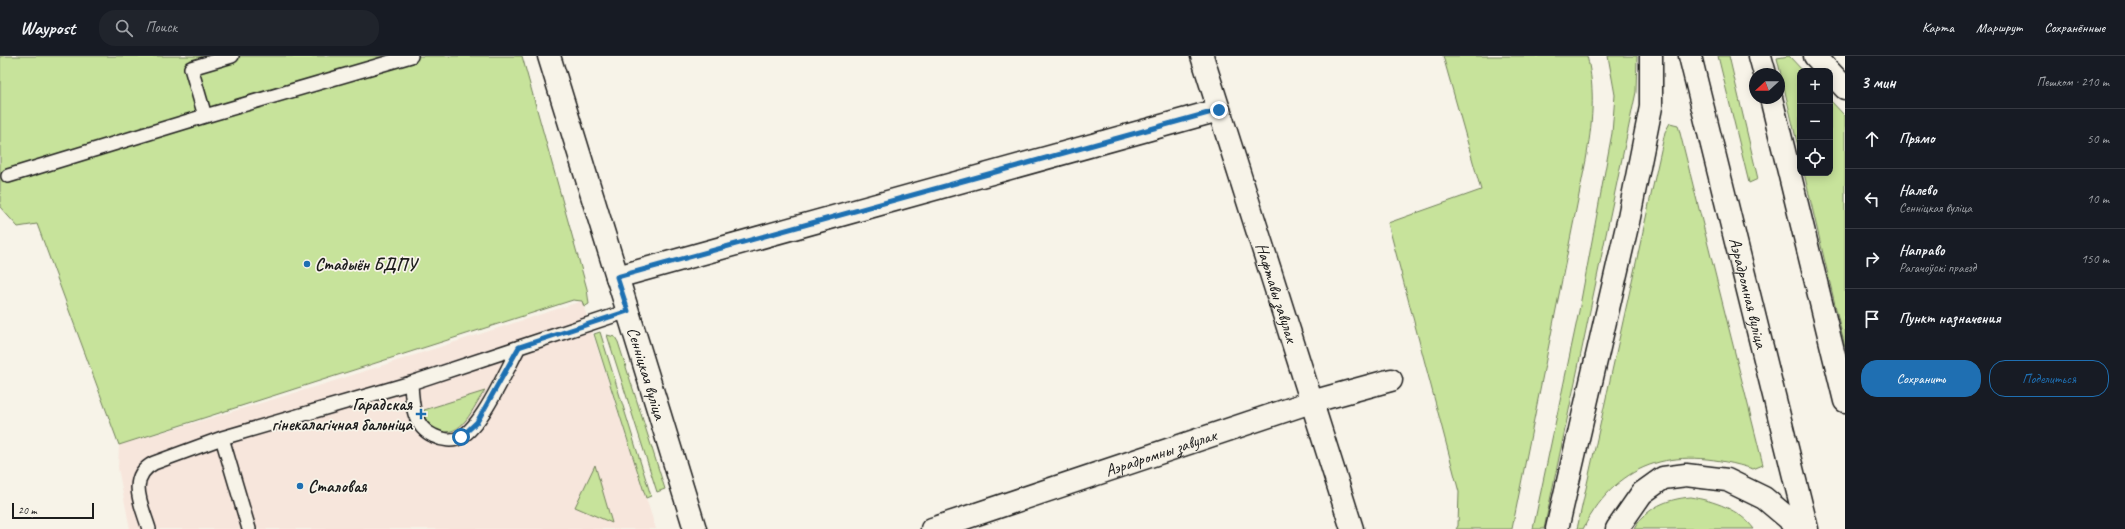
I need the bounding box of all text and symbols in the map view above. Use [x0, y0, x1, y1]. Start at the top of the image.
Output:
search box [99, 10, 379, 46]
text: Waypost [20, 16, 75, 40]
icon: search [113, 17, 135, 39]
text: Поиск [145, 18, 177, 37]
text: Карта [1922, 19, 1954, 36]
text: Маршрут [1976, 19, 2022, 36]
text: Сохранённые [2044, 19, 2105, 36]
north arrow [1749, 68, 1785, 104]
map controls [1797, 68, 1833, 176]
button: + [1797, 68, 1833, 104]
text: 3 мин [1861, 72, 1896, 93]
text: Пешком · 210 m [2036, 74, 2109, 90]
route end [1210, 101, 1228, 119]
button: − [1797, 104, 1833, 140]
icon: ahead [1861, 128, 1883, 150]
text: Прямо [1899, 129, 1935, 148]
text: 50 m [2087, 131, 2109, 147]
button: locate [1797, 140, 1833, 176]
text: Налево [1899, 181, 1937, 200]
icon: left [1861, 188, 1883, 210]
text: 10 m [2087, 191, 2109, 207]
text: Сенніцкая вуліца [1899, 200, 1972, 216]
street label: Аэрадромная вуліца [1725, 235, 1773, 352]
street label: Нафтавы завулак [1251, 240, 1303, 346]
text: Направо [1899, 241, 1945, 260]
icon: right [1861, 248, 1883, 270]
text: 150 m [2081, 251, 2109, 267]
place label: Стадыён БДПУ [315, 254, 419, 275]
marker: Стадыён БДПУ [302, 259, 312, 269]
text: Рагачоўскі праезд [1899, 260, 1976, 276]
icon: arrive [1861, 308, 1883, 330]
text: Пункт назначения [1899, 309, 2001, 328]
street label: Сенніцкая вуліца [623, 324, 672, 424]
button: Сохранить [1861, 360, 1981, 397]
button: Поделиться [1989, 360, 2109, 397]
place label: Гарадская гінекалагічная бальніца [272, 394, 413, 435]
marker: Гарадская гінекалагічная бальніца [415, 408, 427, 420]
street label: Аэрадромны завулак [1102, 424, 1220, 481]
route start [452, 428, 470, 446]
place label: Сталовая [308, 476, 367, 497]
marker: Сталовая [295, 481, 305, 491]
scale bar [12, 501, 94, 520]
text: 20 m [18, 503, 37, 517]

